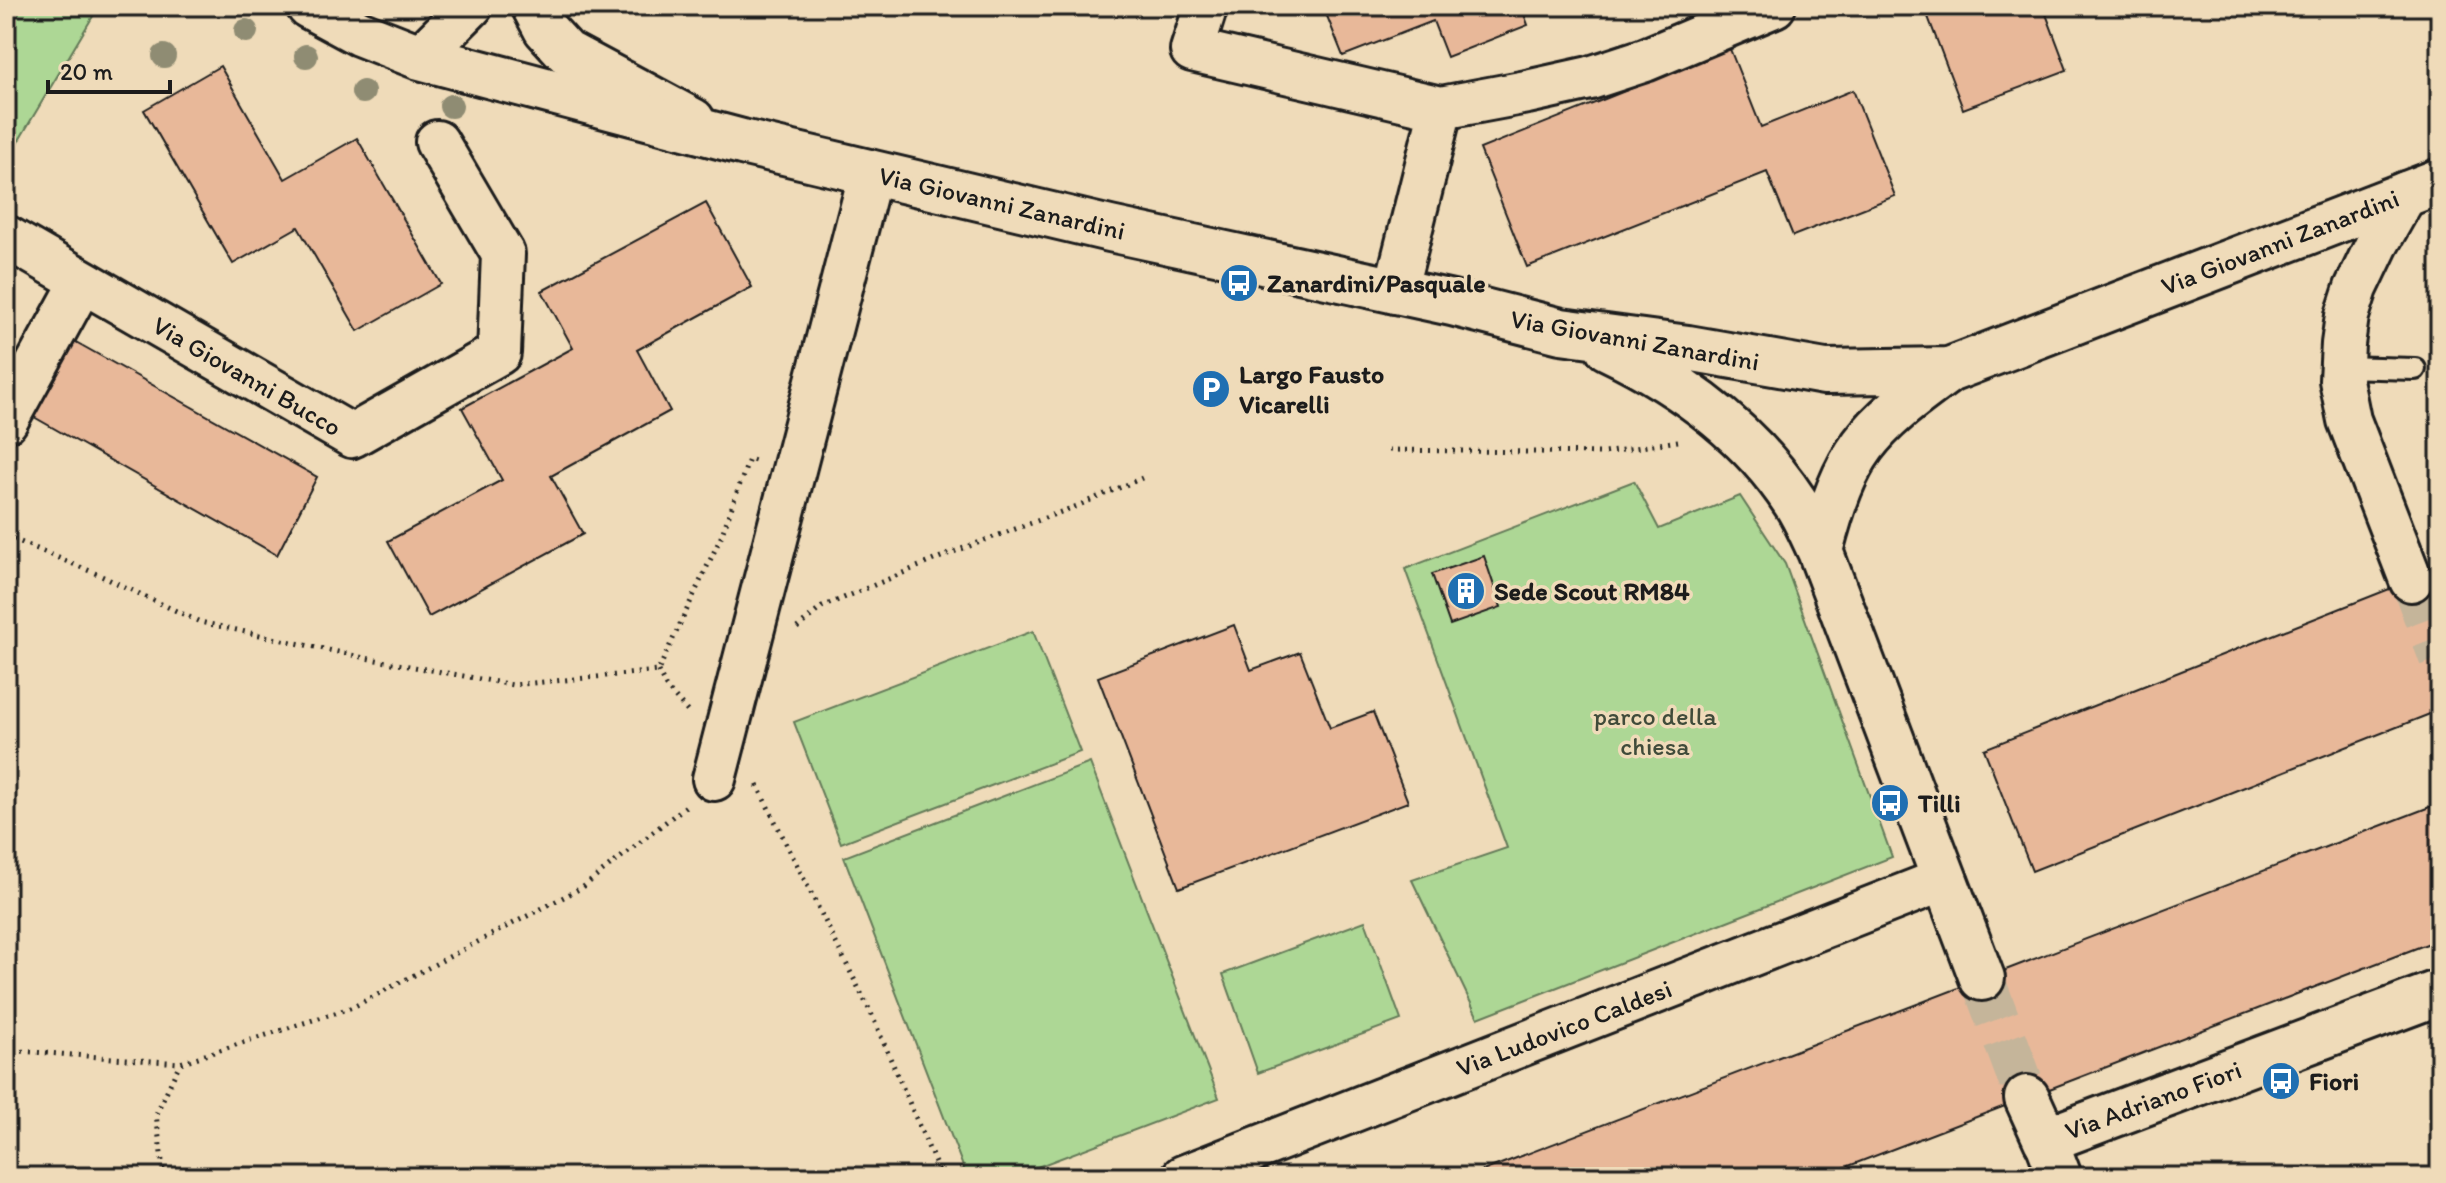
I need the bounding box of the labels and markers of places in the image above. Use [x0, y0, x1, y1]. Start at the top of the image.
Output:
bus stop icon: Zanardini/Pasquale [1218, 262, 1260, 304]
place label: Zanardini/Pasquale [1267, 267, 1486, 299]
place label: Largo Fausto Vicarelli [1239, 358, 1384, 420]
parking icon: Largo Fausto Vicarelli [1190, 368, 1232, 410]
building icon: Sede Scout RM84 [1445, 570, 1487, 612]
place label: Sede Scout RM84 [1494, 575, 1690, 607]
bus stop icon: Tilli [1869, 782, 1911, 824]
place label: Tilli [1917, 787, 1961, 819]
bus stop icon: Fiori [2260, 1060, 2302, 1102]
place label: Fiori [2309, 1065, 2359, 1097]

